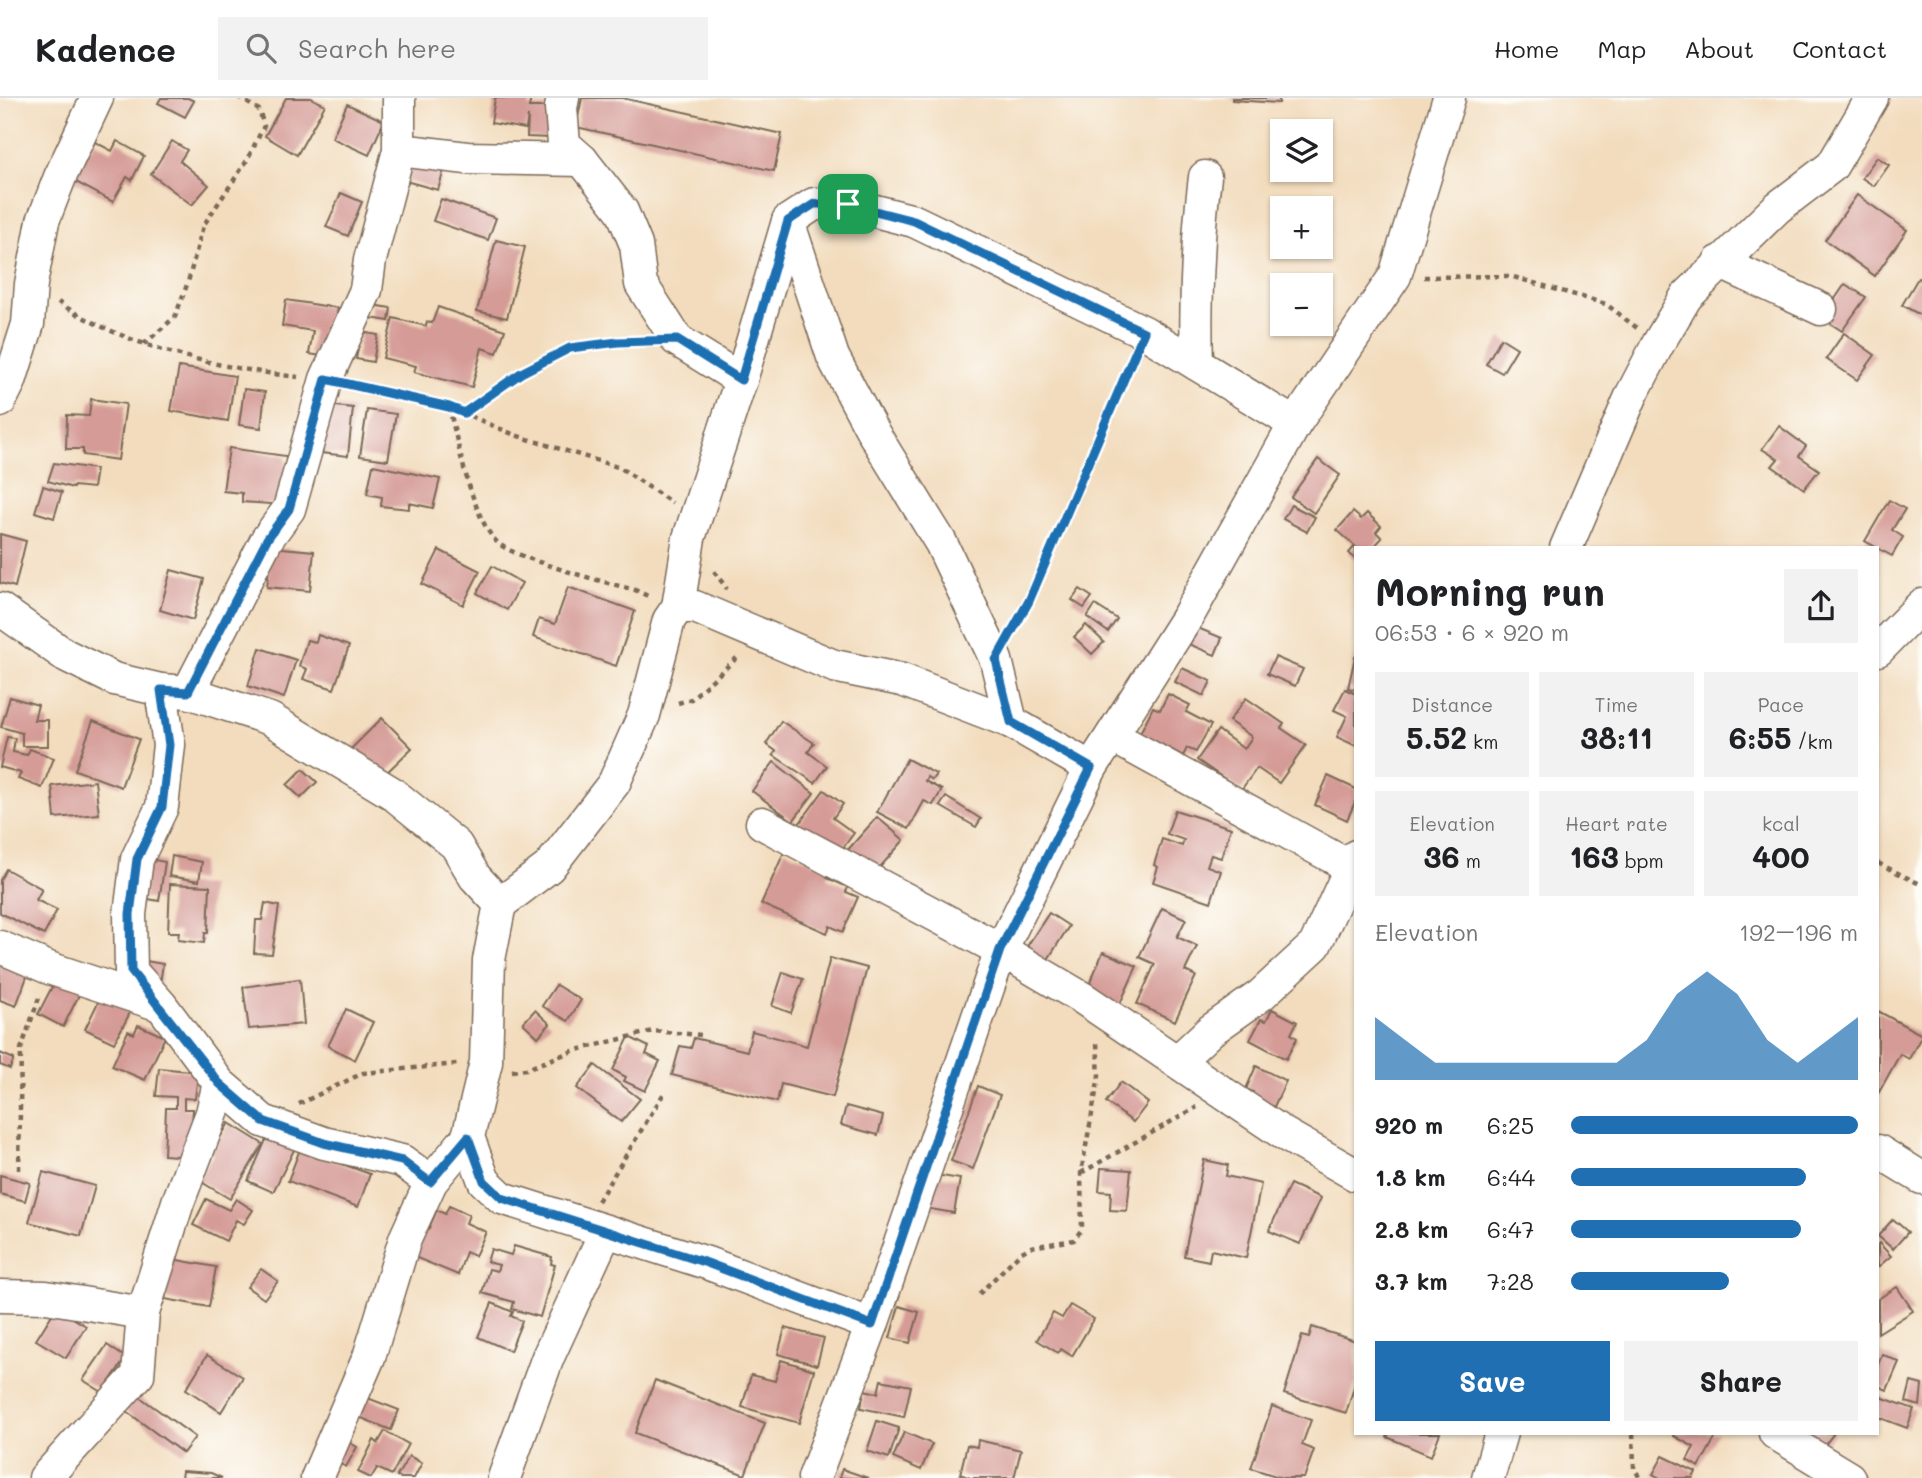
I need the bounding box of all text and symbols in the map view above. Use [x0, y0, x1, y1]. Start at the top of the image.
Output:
search box [218, 17, 708, 80]
text: Kadence [35, 27, 176, 70]
icon: search [242, 29, 280, 67]
text: Search here [298, 31, 456, 65]
text: Home [1494, 33, 1559, 64]
text: Map [1597, 33, 1646, 64]
text: About [1684, 33, 1754, 64]
text: Contact [1792, 33, 1887, 64]
map controls [1270, 119, 1333, 336]
button: layers [1270, 119, 1333, 182]
pin [818, 174, 878, 234]
icon: arrive [829, 185, 867, 223]
button: + [1270, 196, 1333, 259]
button: − [1270, 273, 1333, 336]
text: Morning run [1375, 566, 1605, 616]
button: share [1784, 569, 1858, 643]
text: 06:53 · 6 × 920 m [1375, 617, 1569, 647]
text: Distance [1411, 692, 1493, 717]
text: Time [1595, 692, 1638, 717]
text: Pace [1758, 692, 1804, 717]
text: 5.52 [1406, 717, 1467, 757]
text: 38:11 [1580, 717, 1653, 757]
text: 6:55 [1729, 717, 1792, 757]
text: km [1467, 729, 1498, 754]
text: /km [1792, 729, 1833, 754]
text: Elevation [1410, 811, 1495, 836]
text: Heart rate [1565, 811, 1668, 836]
text: kcal [1762, 811, 1800, 836]
text: 36 [1423, 836, 1460, 876]
text: 163 [1569, 836, 1619, 876]
text: 400 [1752, 836, 1810, 876]
text: m [1460, 848, 1481, 873]
text: bpm [1619, 848, 1664, 873]
text: Elevation [1375, 917, 1478, 947]
text: 192–196 m [1739, 917, 1858, 947]
text: 920 m [1375, 1110, 1443, 1140]
text: 6:25 [1487, 1110, 1534, 1140]
text: 1.8 km [1375, 1162, 1445, 1192]
text: 6:44 [1487, 1162, 1535, 1192]
text: 2.8 km [1375, 1214, 1448, 1244]
text: 6:47 [1487, 1214, 1534, 1244]
text: 3.7 km [1375, 1266, 1448, 1296]
text: 7:28 [1487, 1266, 1534, 1296]
button: Save [1375, 1341, 1610, 1421]
button: Share [1624, 1341, 1858, 1421]

